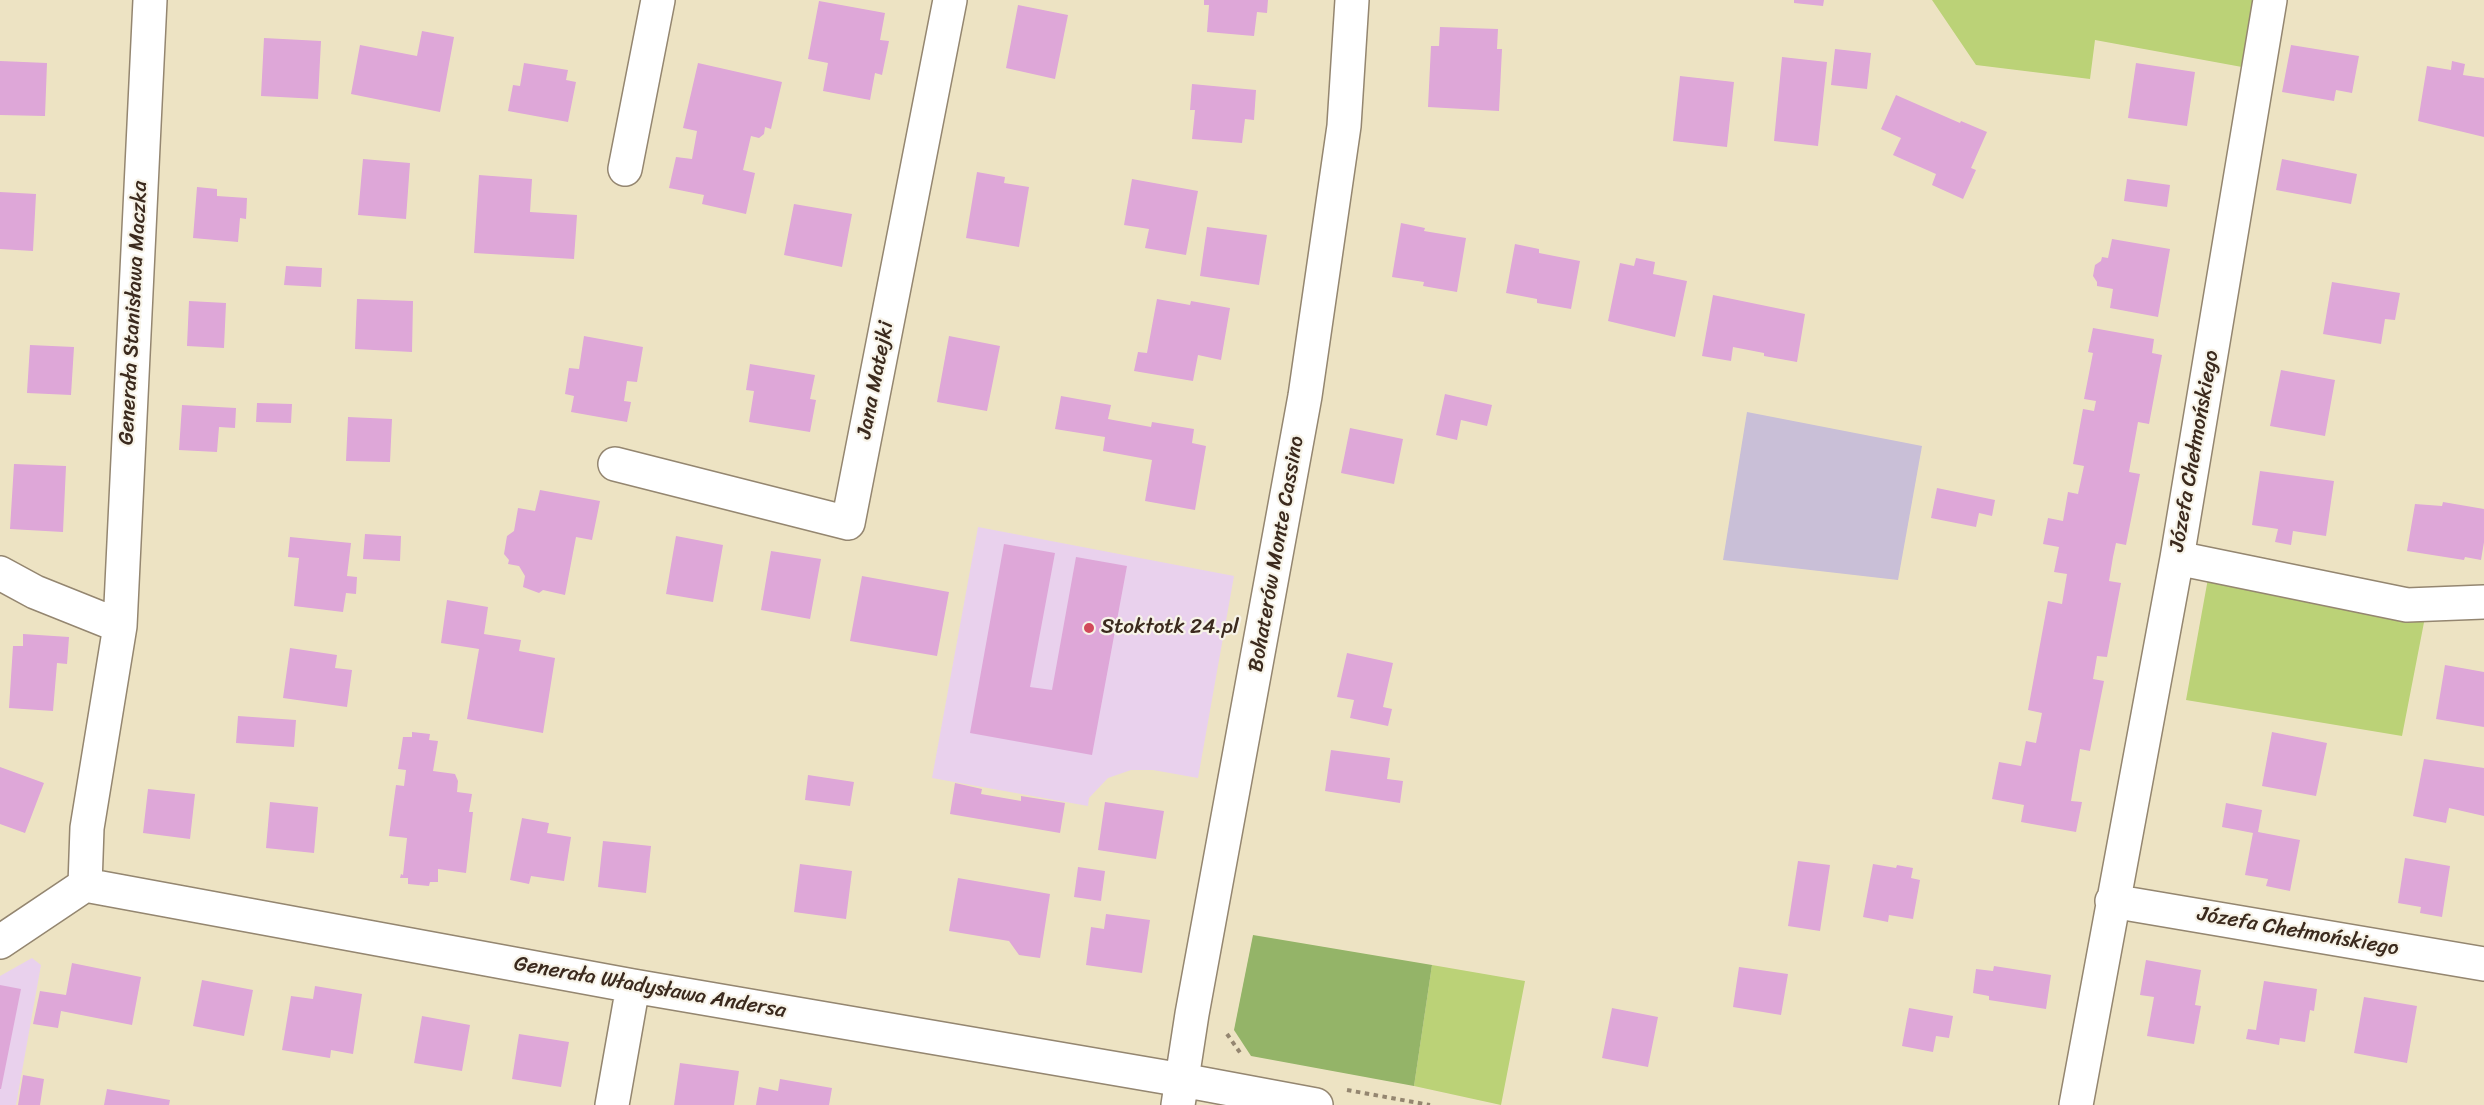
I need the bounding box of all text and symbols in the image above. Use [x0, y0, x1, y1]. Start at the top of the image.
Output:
street label: Generała Stanisława Maczka [114, 180, 154, 446]
street label: Jana Matejki [852, 319, 900, 441]
street label: Józefa Chełmońskiego [2165, 348, 2225, 554]
street label: Bohaterów Monte Cassino [1244, 434, 1310, 674]
place label: Stoktotk 24.pl [1101, 615, 1239, 641]
marker: Stoktotk 24.pl [1082, 621, 1096, 635]
street label: Józefa Chełmońskiego [2195, 902, 2401, 962]
street label: Generała Władysława Andersa [512, 952, 788, 1024]

